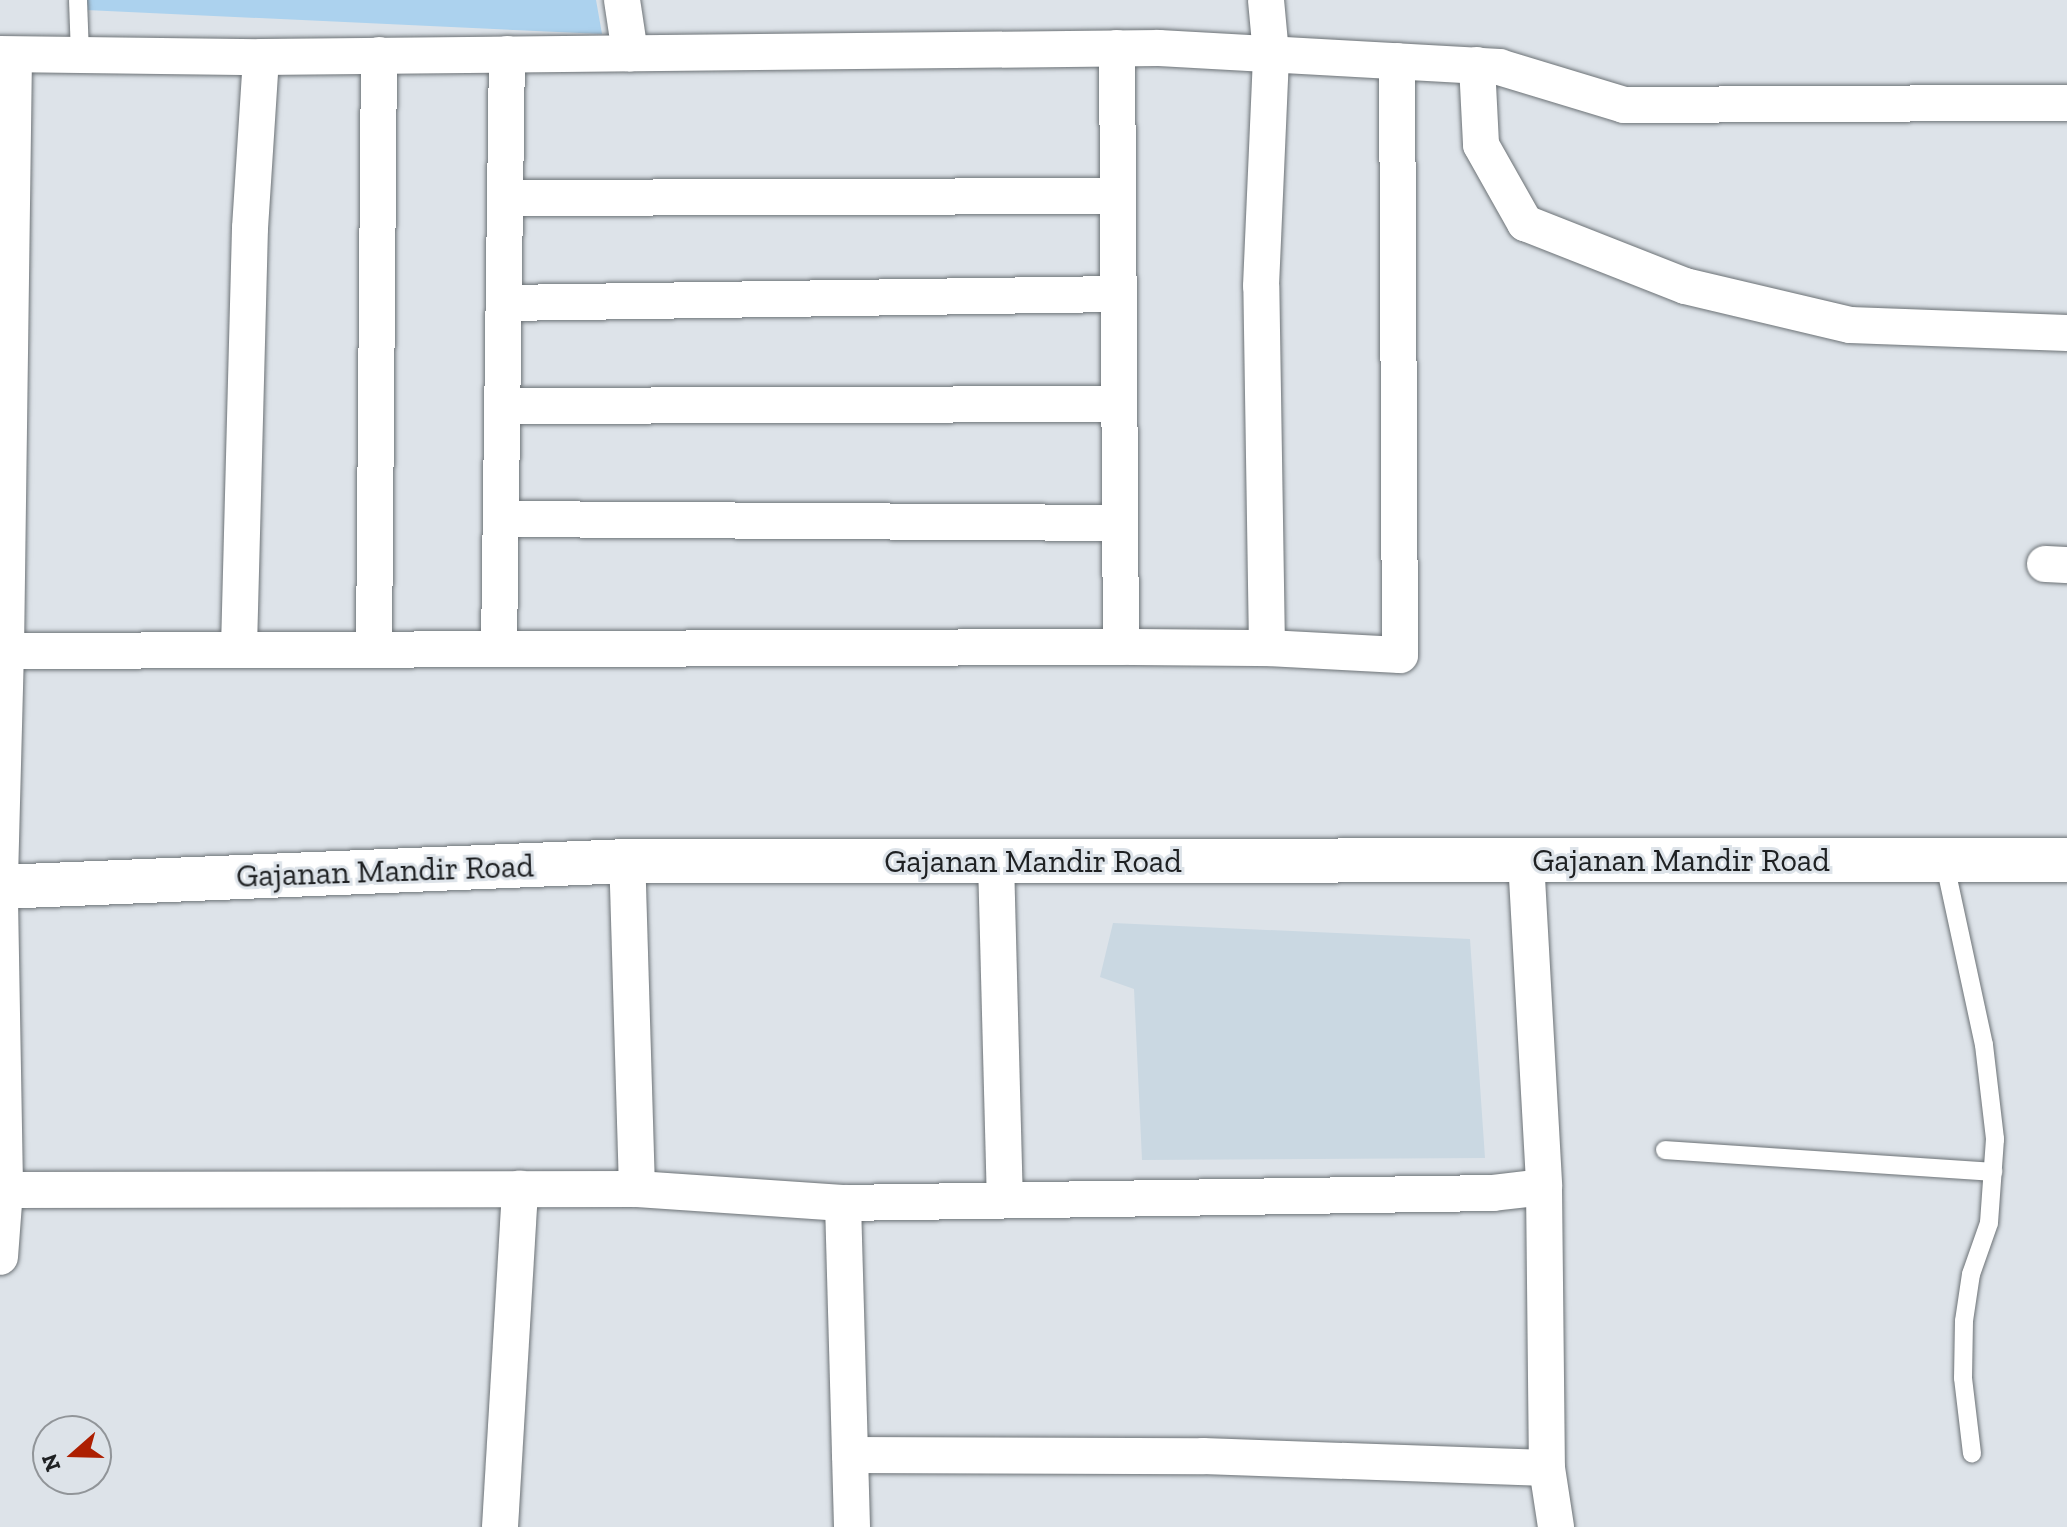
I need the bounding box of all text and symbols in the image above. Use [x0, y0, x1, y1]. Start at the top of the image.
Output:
street label: Gajanan Mandir Road [1532, 841, 1830, 879]
street label: Gajanan Mandir Road [884, 842, 1182, 880]
street label: Gajanan Mandir Road [235, 847, 535, 895]
north arrow [32, 1415, 112, 1495]
text: N [35, 1450, 66, 1475]

